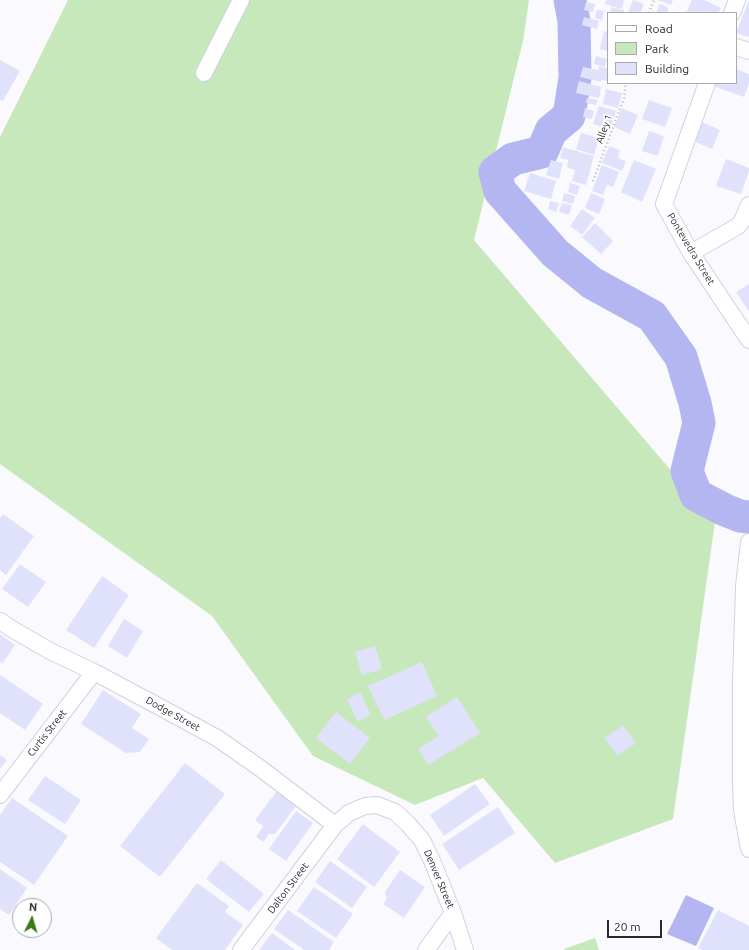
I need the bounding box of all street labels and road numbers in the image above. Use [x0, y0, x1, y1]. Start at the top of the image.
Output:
street label: Alley 1 [593, 113, 615, 145]
street label: Pontevedra Street [665, 211, 717, 287]
street label: Dodge Street [144, 694, 202, 734]
street label: Curtis Street [25, 707, 69, 759]
street label: Denver Street [421, 848, 457, 910]
street label: Dalton Street [265, 860, 311, 916]

